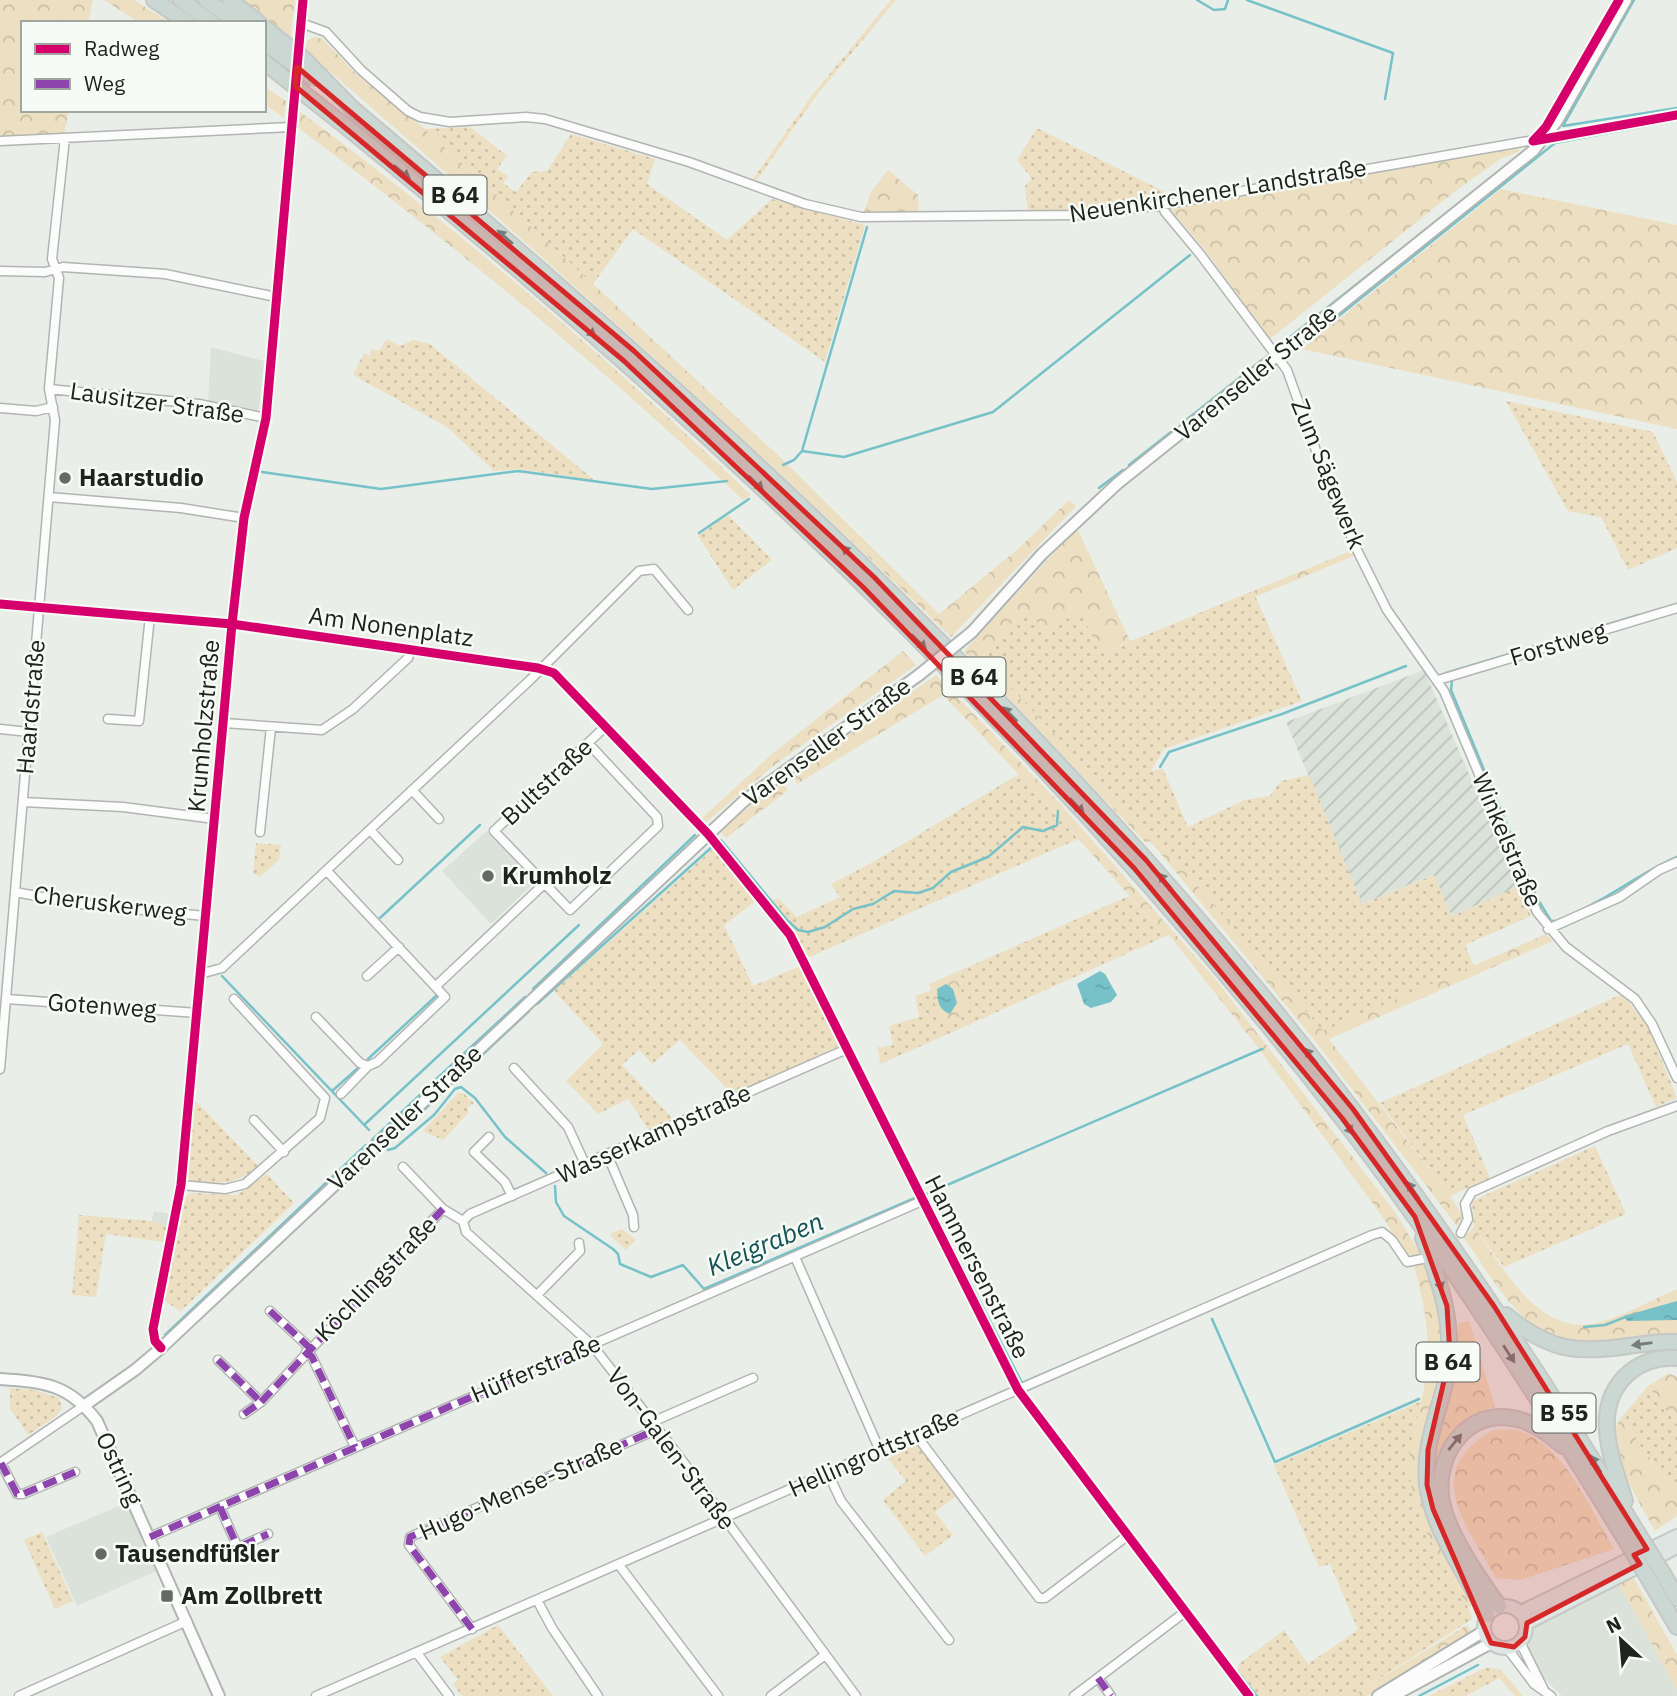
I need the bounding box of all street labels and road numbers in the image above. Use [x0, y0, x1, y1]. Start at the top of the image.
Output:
street label: Neuenkirchener Landstraße [1067, 151, 1369, 229]
road number: B 64 [424, 176, 486, 214]
street label: Varenseller Straße [1168, 297, 1343, 448]
street label: Lausitzer Straße [68, 374, 246, 430]
street label: Zum Sägewerk [1284, 394, 1374, 554]
street label: Am Nonenplatz [307, 599, 475, 653]
street label: Forstweg [1506, 613, 1610, 673]
street label: Haardstraße [8, 638, 52, 776]
street label: Krumholzstraße [180, 638, 226, 814]
road number: B 64 [942, 657, 1006, 696]
street label: Varenseller Straße [736, 669, 917, 813]
street label: Bultstraße [494, 731, 599, 832]
street label: Winkelstraße [1465, 768, 1551, 912]
street label: Cheruskerweg [32, 878, 189, 928]
street label: Gotenweg [46, 985, 158, 1025]
street label: Varenseller Straße [320, 1037, 488, 1197]
street label: Wasserkampstraße [551, 1076, 756, 1190]
street label: Hammersenstraße [918, 1169, 1038, 1364]
street label: Köchlingstraße [307, 1209, 443, 1348]
street label: Hüfferstraße [466, 1326, 605, 1410]
road number: B 64 [1416, 1343, 1480, 1382]
street label: Von-Galen-Straße [600, 1361, 743, 1536]
road number: B 55 [1532, 1394, 1596, 1432]
street label: Hellingrottstraße [783, 1400, 964, 1504]
street label: Ostring [89, 1426, 151, 1511]
street label: Hugo-Mense-Straße [414, 1429, 627, 1547]

